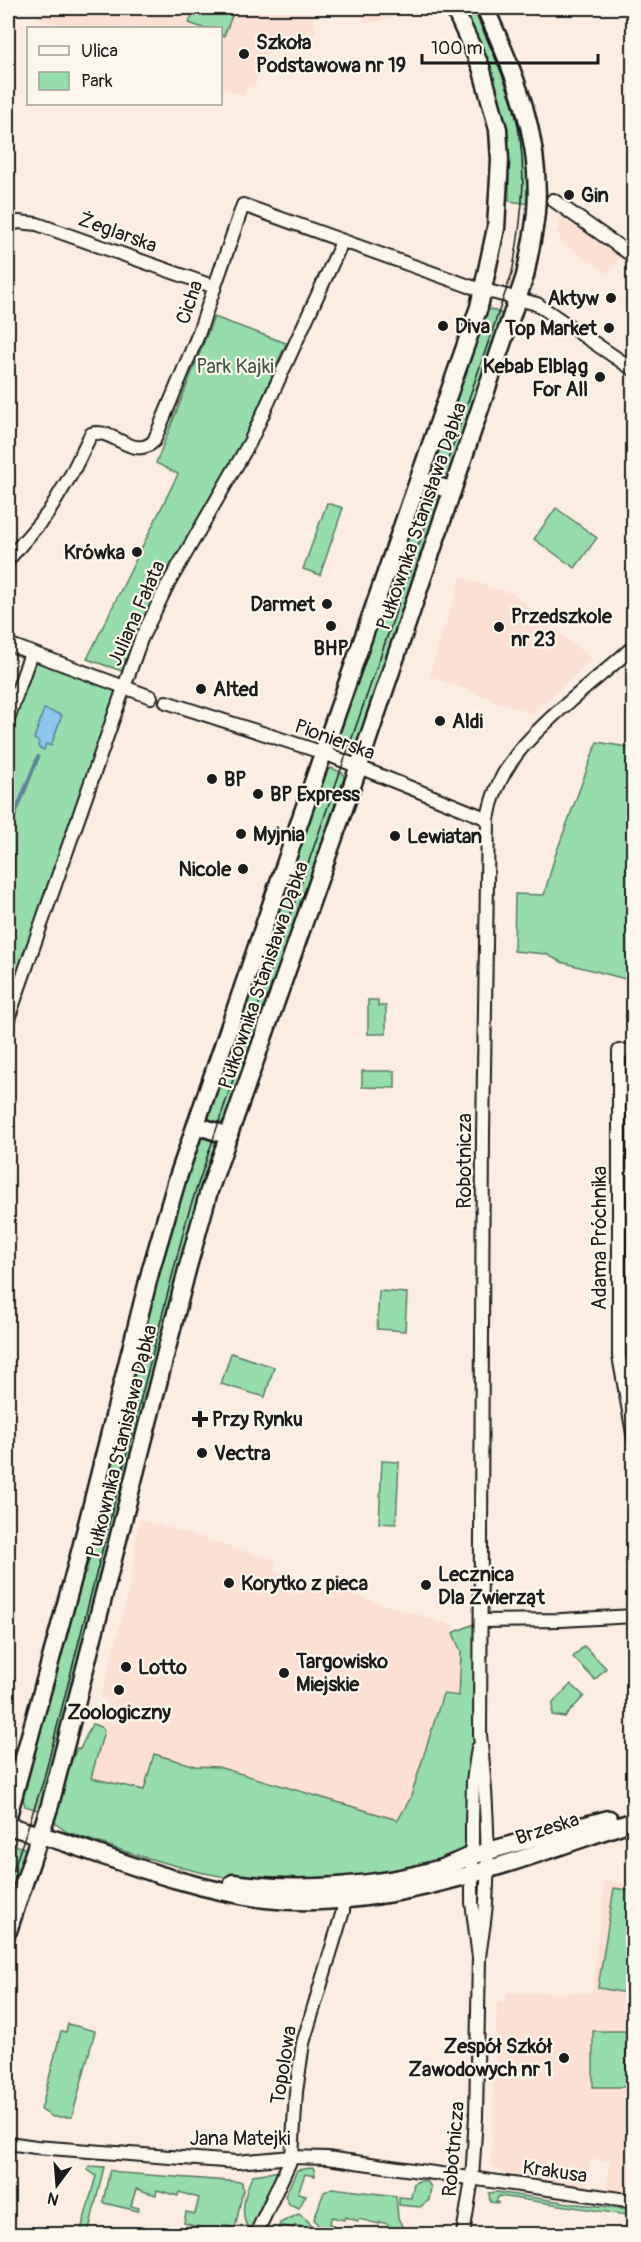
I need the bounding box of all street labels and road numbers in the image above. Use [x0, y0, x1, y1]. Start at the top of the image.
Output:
street label: Żeglarska [75, 207, 161, 258]
street label: Cicha [170, 277, 209, 327]
street label: Pułkownika Stanisława Dąbka [371, 399, 472, 633]
street label: Juliana Fałata [102, 557, 171, 670]
street label: Pionierska [291, 713, 378, 766]
street label: Pułkownika Stanisława Dąbka [213, 858, 314, 1092]
street label: Robotnicza [452, 1113, 477, 1209]
street label: Adama Próchnika [587, 1166, 612, 1310]
street label: Pułkownika Stanisława Dąbka [80, 1322, 163, 1560]
street label: Brzeska [512, 1806, 582, 1850]
street label: Topolowa [265, 2024, 302, 2106]
street label: Robotnicza [437, 2100, 470, 2198]
street label: Jana Matejki [189, 2126, 291, 2151]
street label: Krakusa [521, 2155, 589, 2188]

